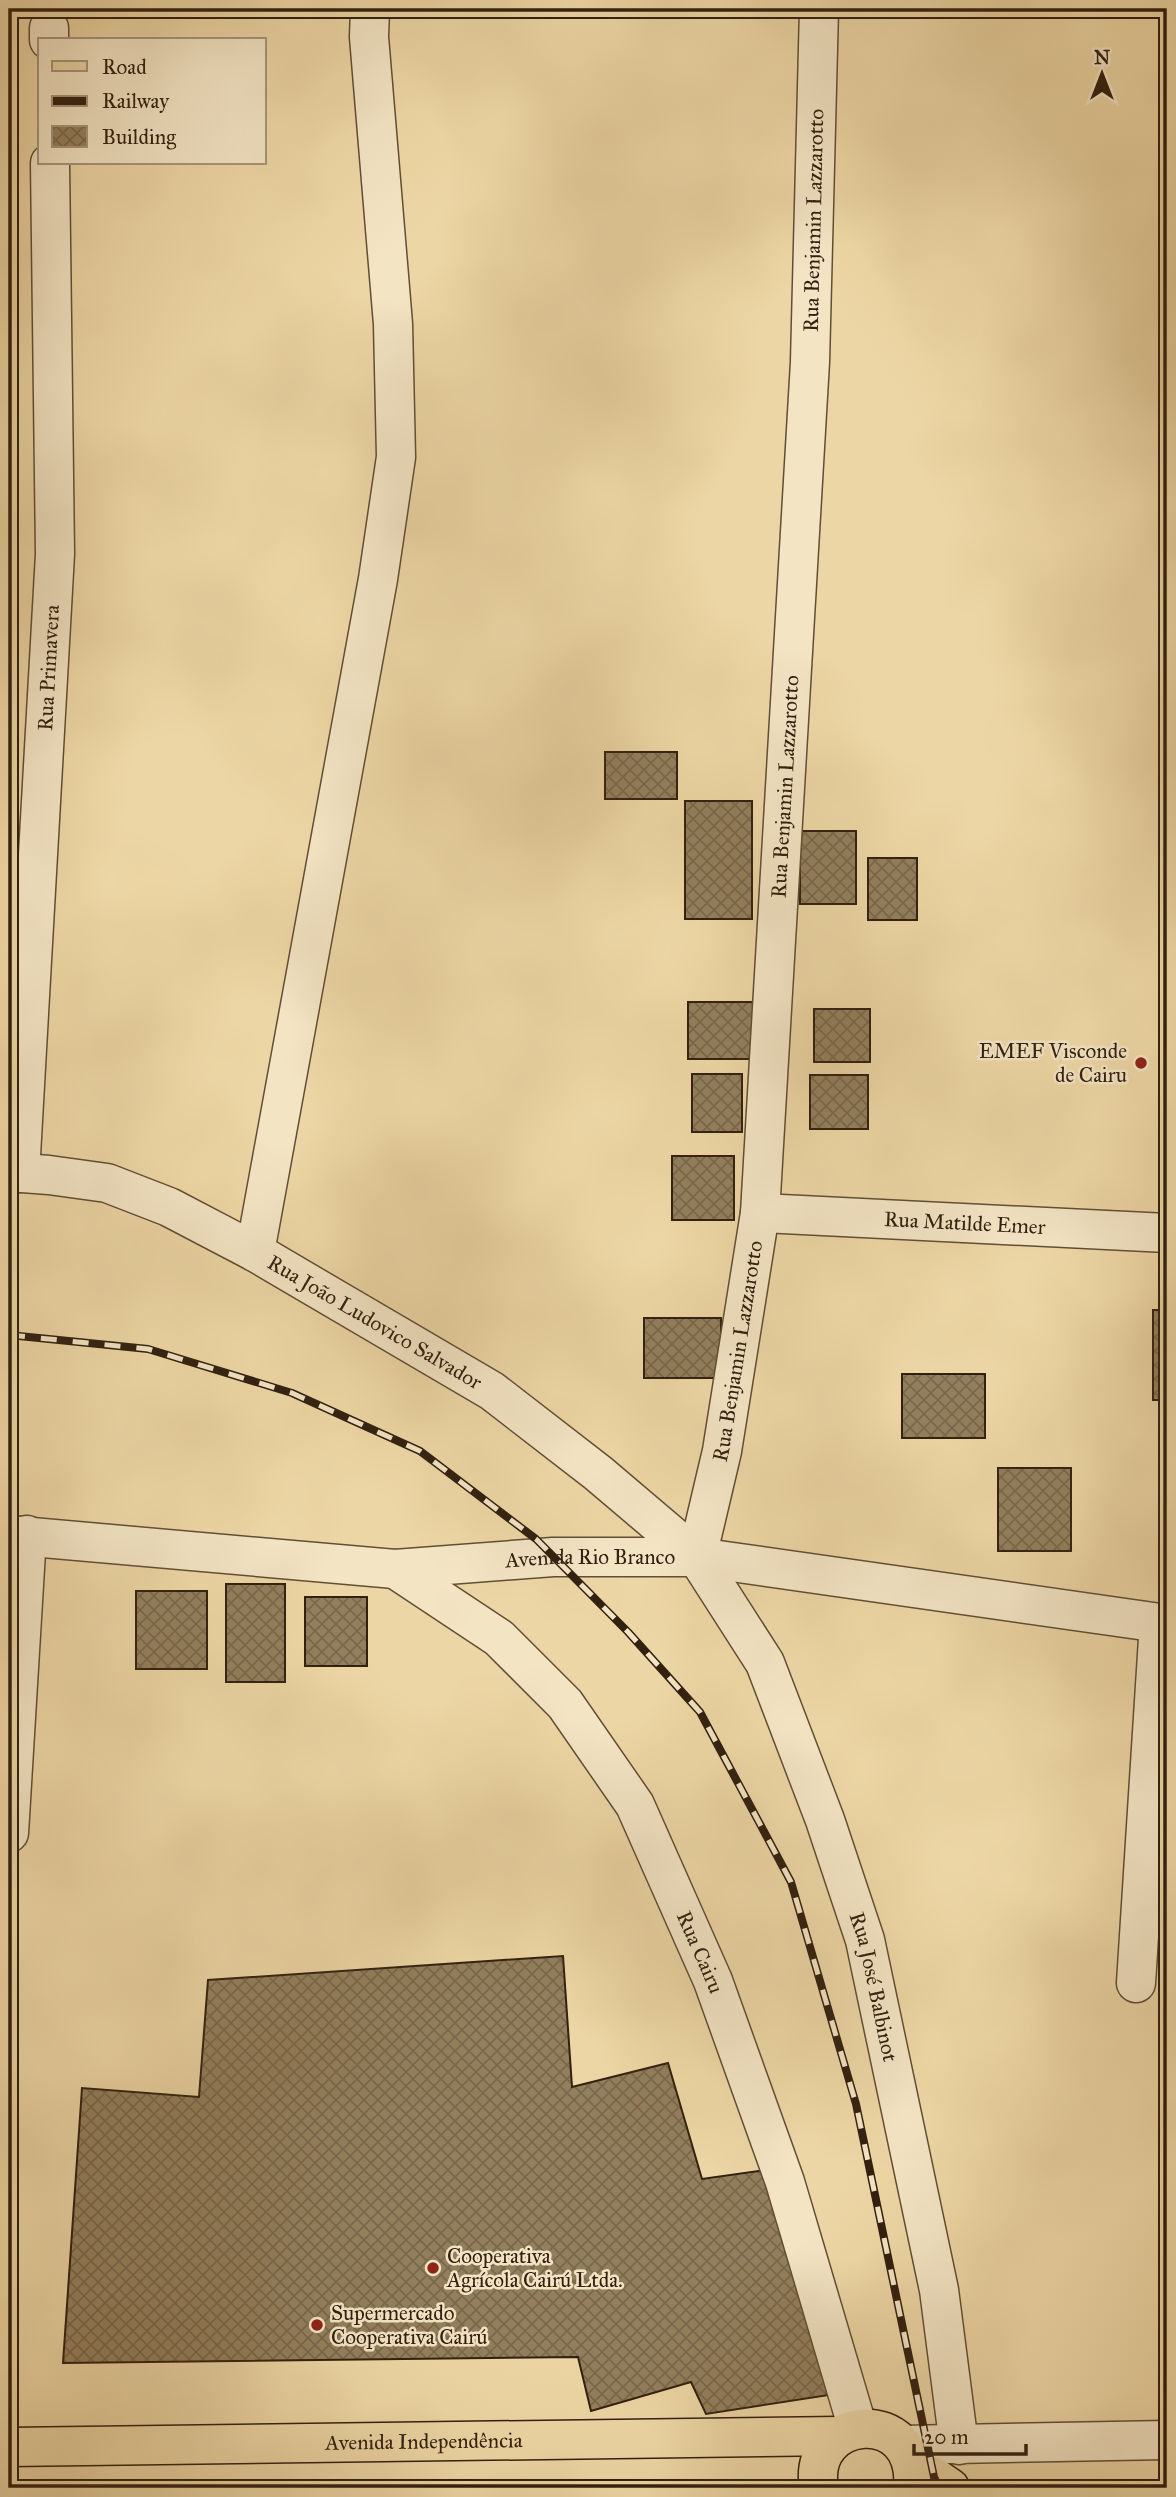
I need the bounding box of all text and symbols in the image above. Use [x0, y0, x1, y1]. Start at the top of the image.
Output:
legend [38, 38, 266, 164]
north arrow [1068, 38, 1138, 108]
text: N [1094, 46, 1110, 69]
text: Road [102, 54, 147, 80]
text: Railway [102, 88, 170, 114]
street label: Rua Benjamin Lazzarotto [798, 108, 829, 332]
text: Building [102, 124, 176, 150]
street label: Rua Primavera [32, 604, 65, 732]
street label: Rua Benjamin Lazzarotto [766, 674, 805, 899]
place label: EMEF Visconde de Cairu [979, 1038, 1127, 1088]
marker: EMEF Visconde de Cairu [1133, 1055, 1149, 1071]
street label: Rua Matilde Emer [883, 1206, 1046, 1240]
street label: Rua Benjamin Lazzarotto [707, 1239, 768, 1464]
street label: Rua João Ludovico Salvador [263, 1249, 487, 1395]
street label: Avenida Rio Branco [503, 1544, 675, 1574]
street label: Rua Cairu [671, 1907, 729, 1997]
street label: Rua José Balbinot [844, 1909, 904, 2065]
place label: Cooperativa Agrícola Cairú Ltda. [446, 2243, 623, 2293]
marker: Cooperativa Agrícola Cairú Ltda. [425, 2260, 441, 2276]
place label: Supermercado Cooperativa Cairú [331, 2300, 487, 2350]
marker: Supermercado Cooperativa Cairú [309, 2317, 325, 2333]
scale bar [914, 2413, 1026, 2457]
text: 20 m [924, 2424, 969, 2450]
street label: Avenida Independência [324, 2427, 523, 2456]

